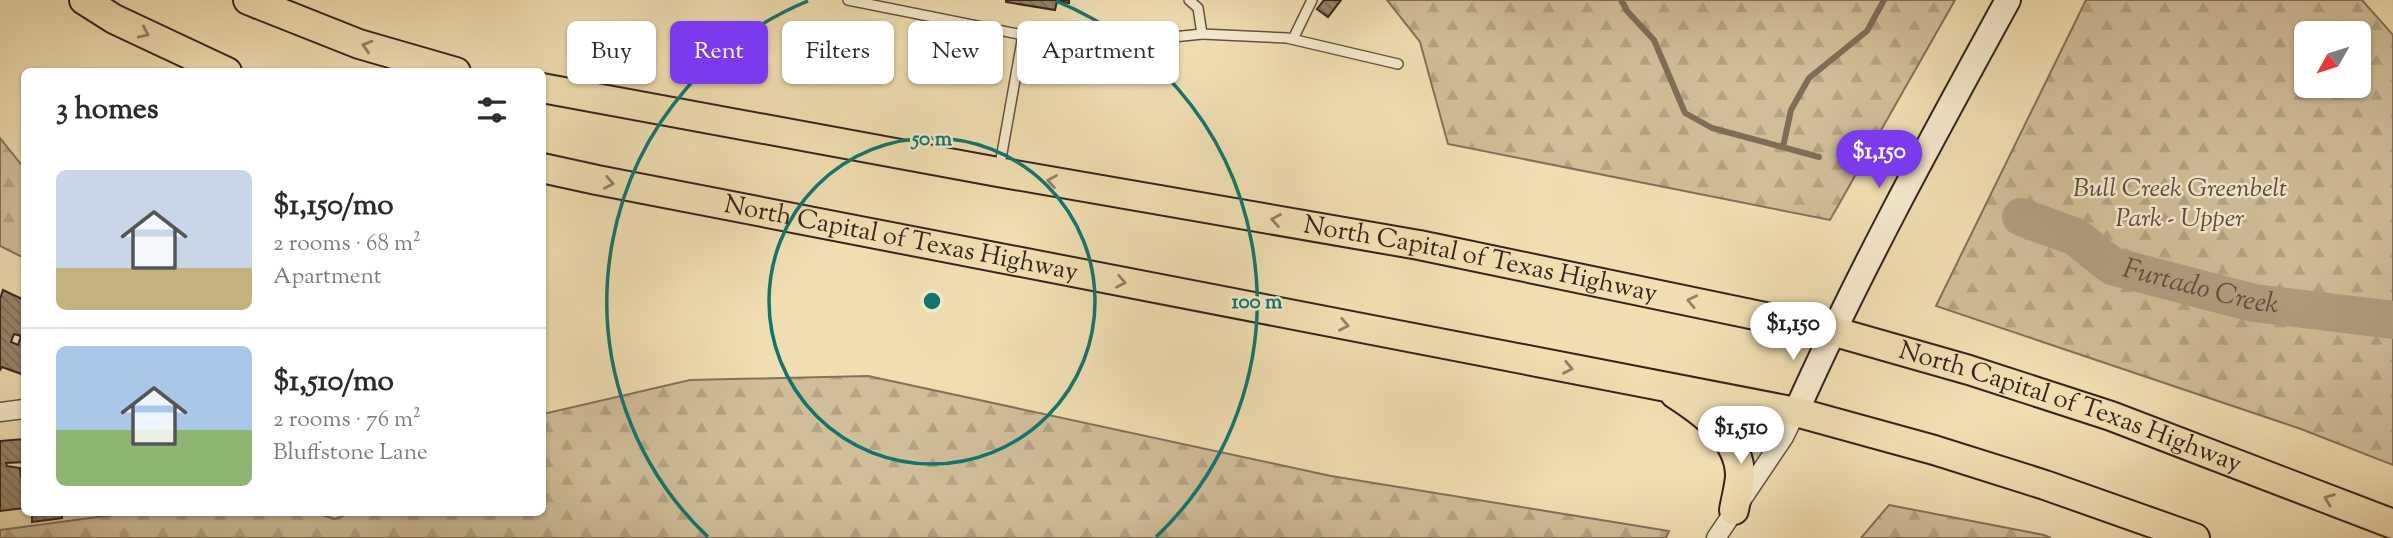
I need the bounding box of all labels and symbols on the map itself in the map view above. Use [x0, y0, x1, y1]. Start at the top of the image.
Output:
north arrow [2294, 21, 2371, 98]
one-way arrow [136, 24, 149, 38]
one-way arrow [361, 39, 373, 54]
text: 50 m [910, 125, 953, 155]
pin: $1,150 [1822, 130, 1936, 190]
park label: Bull Creek Greenbelt Park - Upper [2073, 171, 2287, 238]
one-way arrow [603, 174, 615, 189]
one-way arrow [1046, 174, 1058, 189]
street label: North Capital of Texas Highway [721, 186, 1081, 291]
street label: North Capital of Texas Highway [1301, 207, 1661, 313]
one-way arrow [1270, 213, 1282, 228]
water label: Furtado Creek [2118, 250, 2281, 326]
one-way arrow [1115, 273, 1127, 288]
text: 100 m [1232, 288, 1283, 318]
centre of rings [920, 289, 944, 313]
one-way arrow [1686, 295, 1698, 310]
pin: $1,150 [1736, 302, 1850, 362]
one-way arrow [1338, 317, 1350, 332]
street label: North Capital of Texas Highway [1894, 332, 2247, 483]
one-way arrow [1562, 360, 1574, 375]
pin: $1,510 [1684, 406, 1798, 466]
one-way arrow [2324, 493, 2336, 507]

